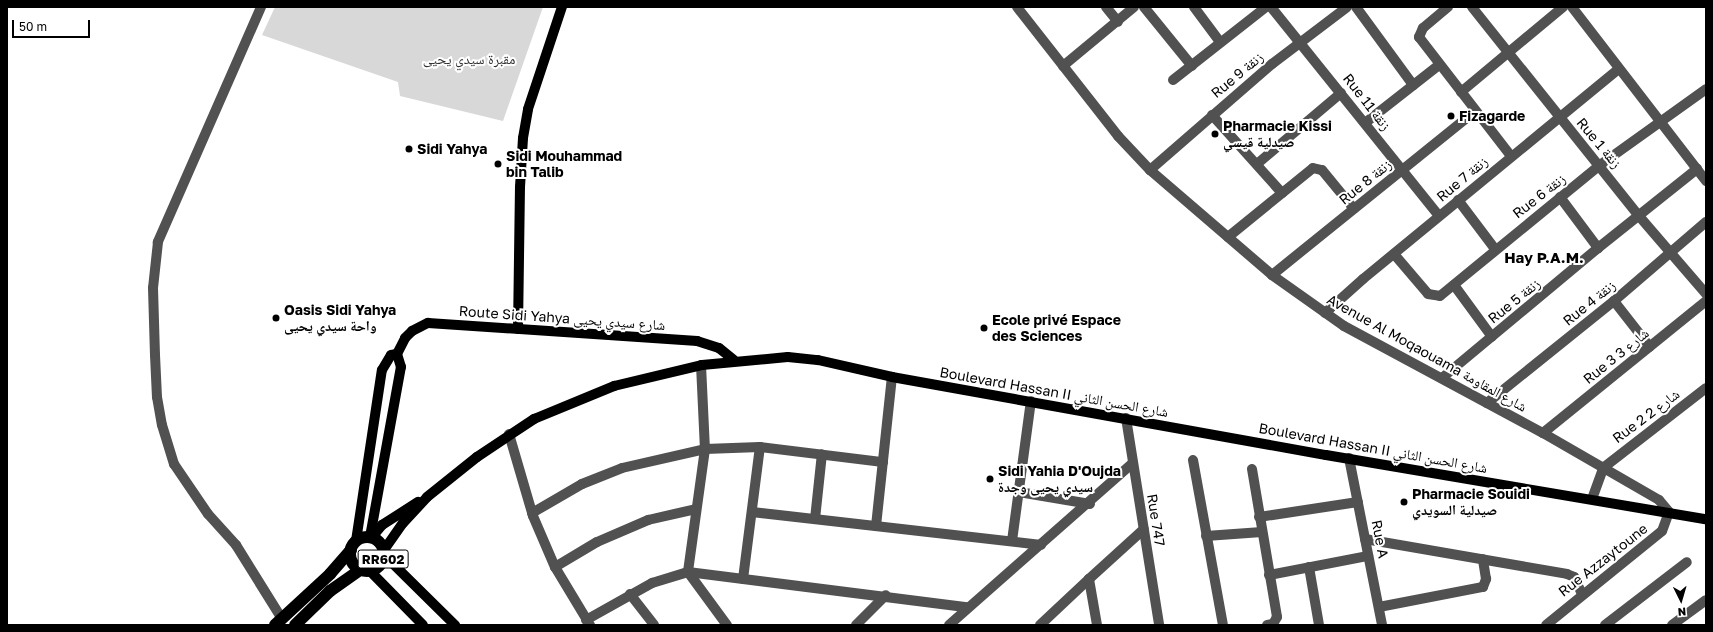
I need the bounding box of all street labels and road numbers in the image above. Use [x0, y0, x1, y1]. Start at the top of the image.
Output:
street label: Rue 9 زنقة [1208, 49, 1266, 101]
street label: Rue 11 زنقة [1340, 70, 1394, 134]
street label: Rue 1 زنقة [1573, 114, 1625, 172]
street label: Rue 7 زنقة [1433, 153, 1491, 205]
street label: Rue 8 زنقة [1335, 156, 1395, 208]
street label: Rue 6 زنقة [1509, 170, 1569, 222]
street label: Rue 5 زنقة [1485, 275, 1543, 327]
street label: Rue 4 زنقة [1559, 277, 1619, 329]
street label: Avenue Al Moqaouama شارع المقاومة [1324, 291, 1530, 415]
street label: Route Sidi Yahya شارع سيدي يحيى [458, 302, 666, 334]
street label: Rue 3 شارع 3 [1580, 325, 1652, 387]
street label: Boulevard Hassan II شارع الحسن الثاني [938, 364, 1170, 420]
street label: Rue 2 شارع 2 [1609, 385, 1683, 447]
street label: Boulevard Hassan II شارع الحسن الثاني [1257, 420, 1489, 476]
street label: Rue 747 [1144, 493, 1168, 547]
street label: Rue A [1368, 518, 1392, 560]
street label: Rue Azzaytoune [1555, 520, 1651, 600]
road number: RR602 [357, 548, 409, 570]

